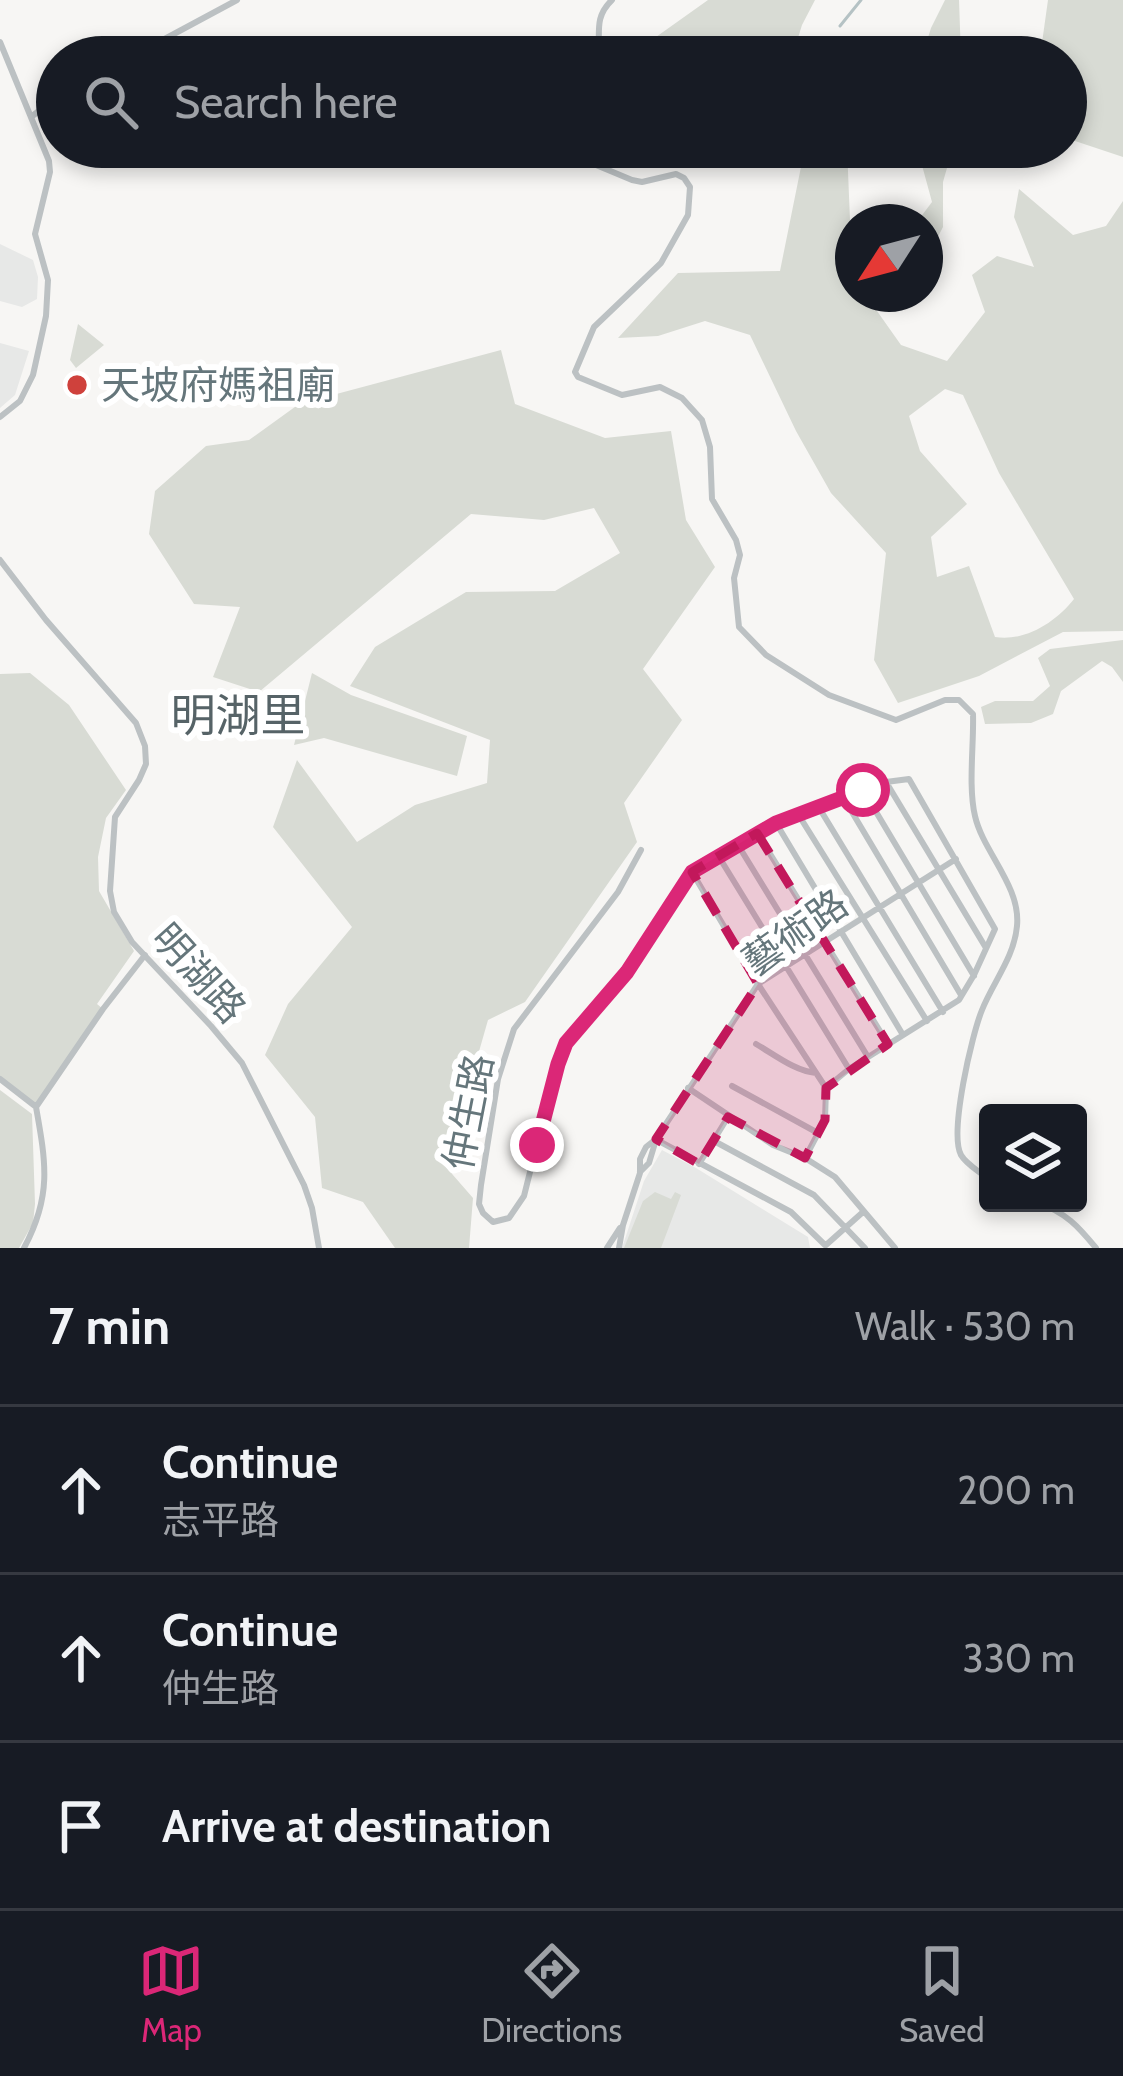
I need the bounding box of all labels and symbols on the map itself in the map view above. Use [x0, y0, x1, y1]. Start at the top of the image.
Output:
north arrow [835, 204, 943, 312]
place label: 天坡府媽祖廟 [101, 361, 335, 409]
marker: 天坡府媽祖廟 [64, 372, 90, 398]
district label: 明湖里 [170, 688, 306, 742]
route start [836, 763, 890, 817]
street label: 藝術路 [733, 879, 857, 985]
street label: 明湖路 [142, 913, 256, 1033]
street label: 仲生路 [433, 1050, 503, 1174]
route end [510, 1118, 564, 1172]

